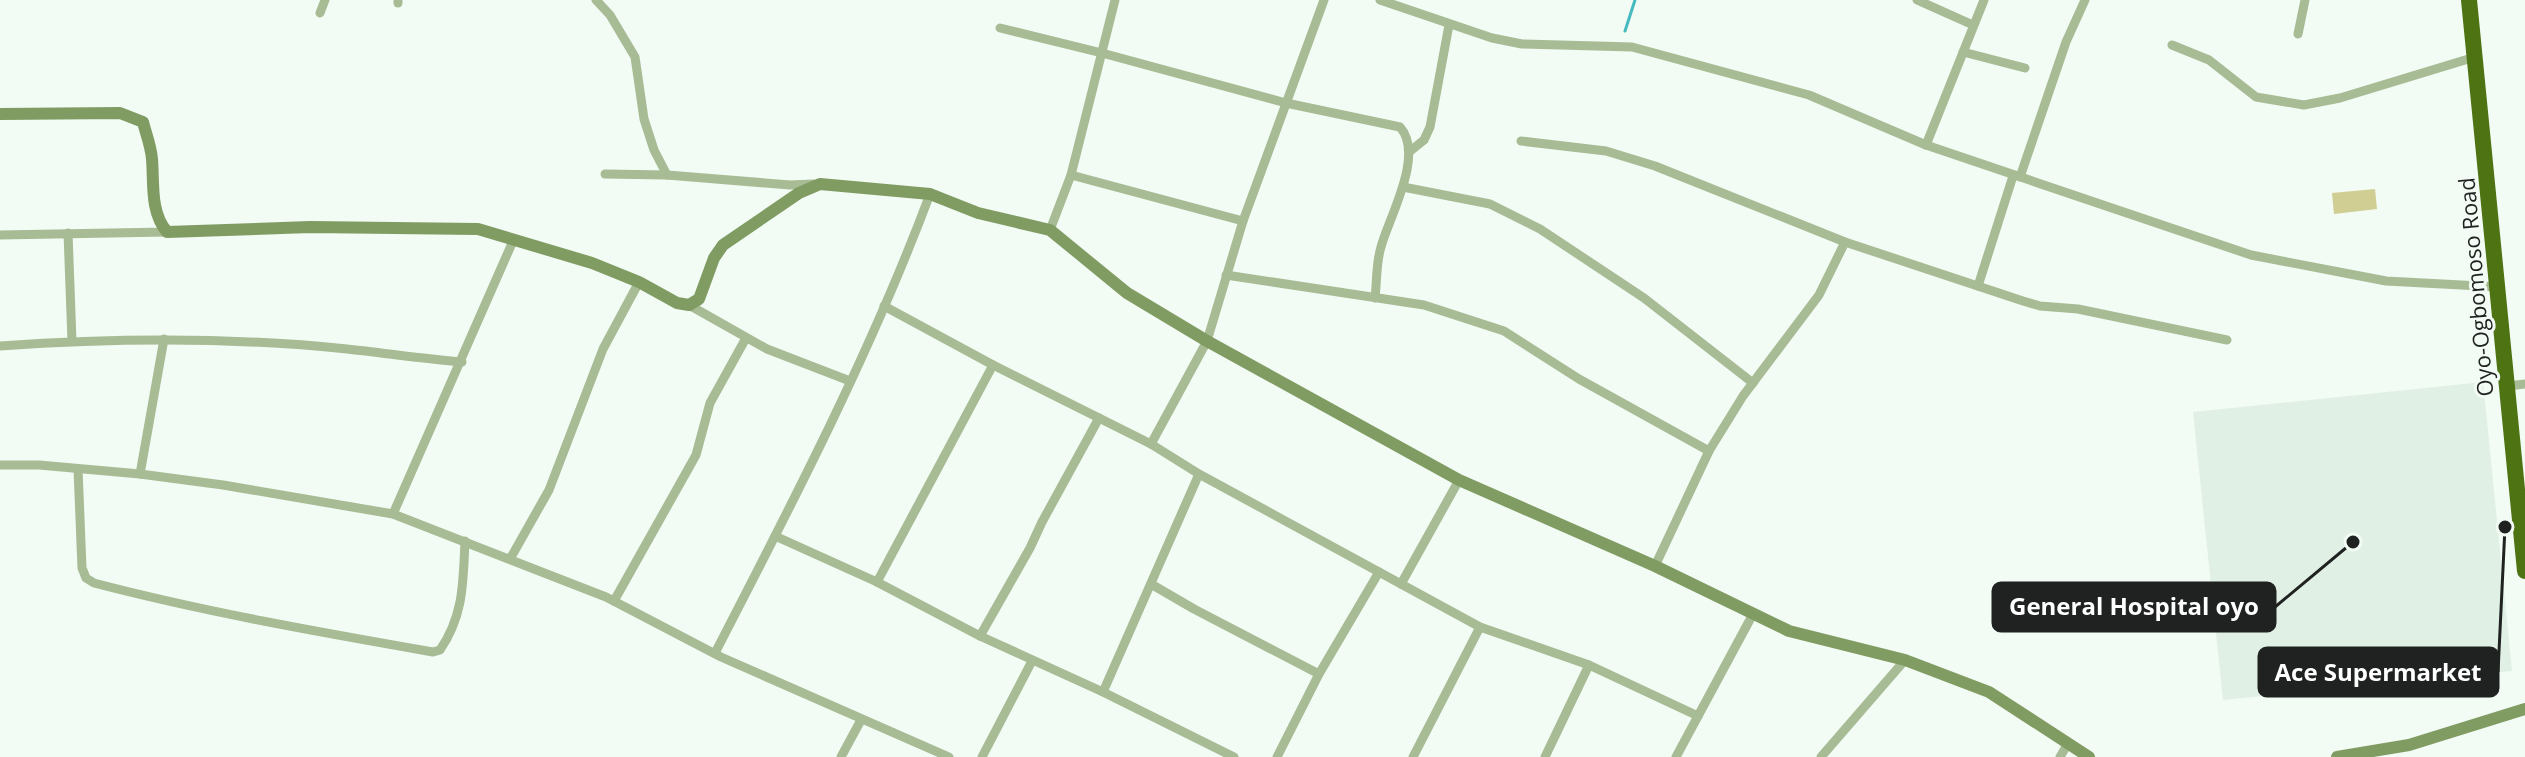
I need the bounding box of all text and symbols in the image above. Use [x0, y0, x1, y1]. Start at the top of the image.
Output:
street label: Oyo-Ogbomoso Road [2450, 176, 2500, 398]
callout: General Hospital oyo [1993, 583, 2275, 631]
text: General Hospital oyo [2009, 589, 2259, 622]
callout: Ace Supermarket [2259, 648, 2498, 696]
text: Ace Supermarket [2274, 655, 2482, 688]

